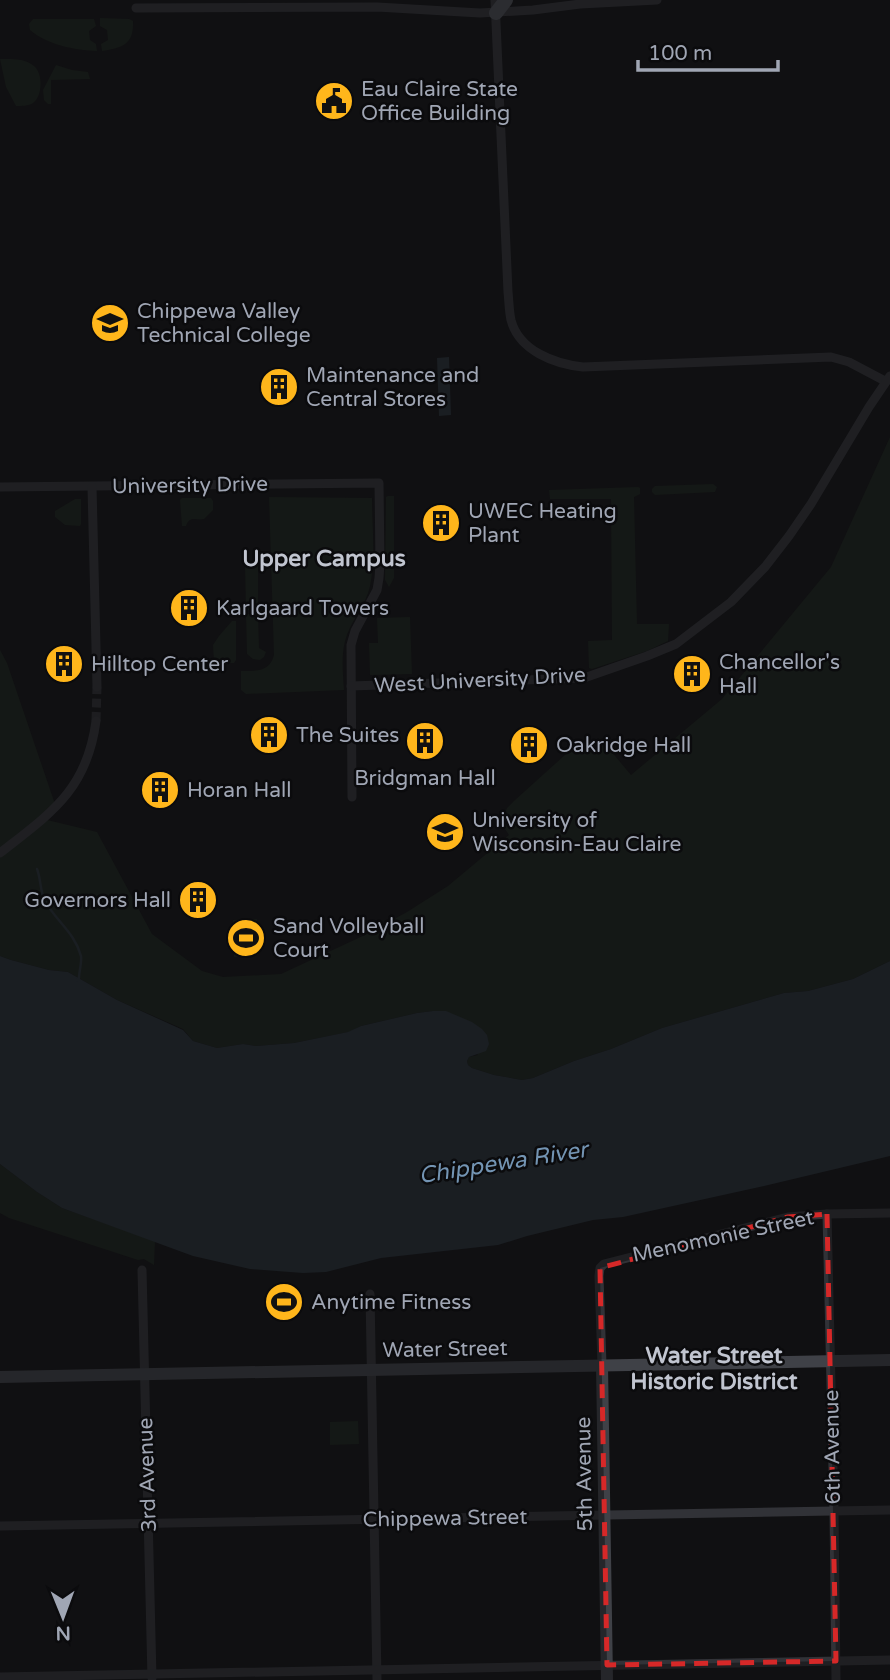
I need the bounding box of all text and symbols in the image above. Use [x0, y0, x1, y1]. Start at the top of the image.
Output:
scale bar [638, 28, 778, 72]
text: 100 m [648, 41, 712, 66]
place label: Eau Claire State Office Building [361, 77, 518, 126]
public building icon: Eau Claire State Office Building [313, 80, 355, 122]
place label: Chippewa Valley Technical College [137, 299, 311, 348]
school or university icon: Chippewa Valley Technical College [89, 302, 131, 344]
place label: Maintenance and Central Stores [306, 363, 479, 412]
building icon: Maintenance and Central Stores [258, 366, 300, 408]
street label: University Drive [112, 472, 268, 499]
place label: UWEC Heating Plant [468, 499, 617, 548]
building icon: UWEC Heating Plant [420, 502, 462, 544]
district label: Upper Campus [242, 545, 406, 573]
building icon: Karlgaard Towers [168, 587, 210, 629]
place label: Karlgaard Towers [216, 596, 389, 621]
building icon: Hilltop Center [43, 643, 85, 685]
place label: Chancellor's Hall [719, 650, 840, 699]
place label: Hilltop Center [91, 652, 228, 677]
building icon: Chancellor's Hall [671, 653, 713, 695]
street label: West University Drive [374, 662, 587, 699]
building icon: The Suites [248, 714, 290, 756]
building icon: Bridgman Hall [404, 720, 446, 762]
place label: The Suites [296, 723, 399, 748]
building icon: Oakridge Hall [508, 724, 550, 766]
place label: Oakridge Hall [556, 733, 691, 758]
place label: Bridgman Hall [354, 766, 496, 791]
building icon: Horan Hall [139, 769, 181, 811]
place label: Horan Hall [187, 778, 292, 803]
place label: University of Wisconsin-Eau Claire [472, 808, 681, 857]
school or university icon: University of Wisconsin-Eau Claire [424, 811, 466, 853]
building icon: Governors Hall [177, 879, 219, 921]
place label: Governors Hall [24, 888, 171, 913]
place label: Sand Volleyball Court [273, 914, 424, 963]
sports icon: Sand Volleyball Court [225, 917, 267, 959]
water label: Chippewa River [417, 1135, 593, 1190]
street label: Menomonie Street [630, 1205, 816, 1268]
sports icon: Anytime Fitness [263, 1281, 305, 1323]
place label: Anytime Fitness [311, 1290, 471, 1315]
street label: Water Street [382, 1336, 508, 1363]
district label: Water Street Historic District [630, 1342, 798, 1396]
street label: 6th Avenue [819, 1389, 846, 1505]
street label: 5th Avenue [571, 1416, 598, 1532]
street label: 3rd Avenue [133, 1417, 162, 1533]
street label: Chippewa Street [362, 1505, 528, 1532]
north arrow [28, 1582, 98, 1652]
text: N [55, 1622, 71, 1644]

